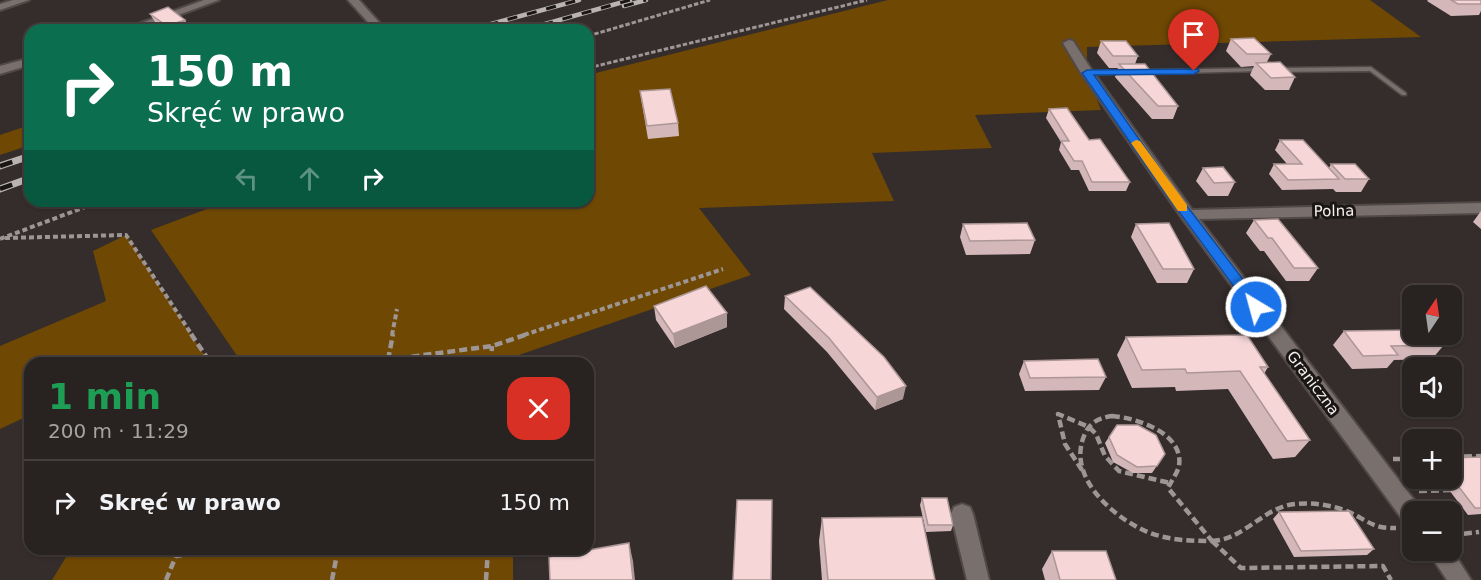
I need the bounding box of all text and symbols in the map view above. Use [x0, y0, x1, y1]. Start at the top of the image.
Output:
pin [1168, 9, 1219, 71]
icon: arrive [1177, 18, 1210, 51]
text: 150 m [147, 47, 293, 96]
icon: right [48, 48, 126, 126]
text: Skręć w prawo [147, 97, 345, 128]
icon: left [230, 162, 263, 195]
icon: ahead [293, 162, 326, 195]
icon: right [356, 162, 389, 195]
street label: Polna [1314, 202, 1354, 220]
position arrow [1224, 275, 1288, 339]
north arrow [1402, 285, 1462, 345]
map controls [1402, 285, 1462, 561]
street label: Graniczna [1283, 347, 1343, 419]
button: sound [1402, 357, 1462, 417]
text: 1 min [48, 376, 161, 417]
button: close [507, 377, 570, 440]
text: 200 m · 11:29 [48, 419, 189, 443]
button: + [1402, 429, 1462, 489]
icon: right [48, 486, 81, 519]
text: Skręć w prawo [99, 490, 281, 515]
text: 150 m [500, 490, 570, 515]
button: − [1402, 501, 1462, 561]

